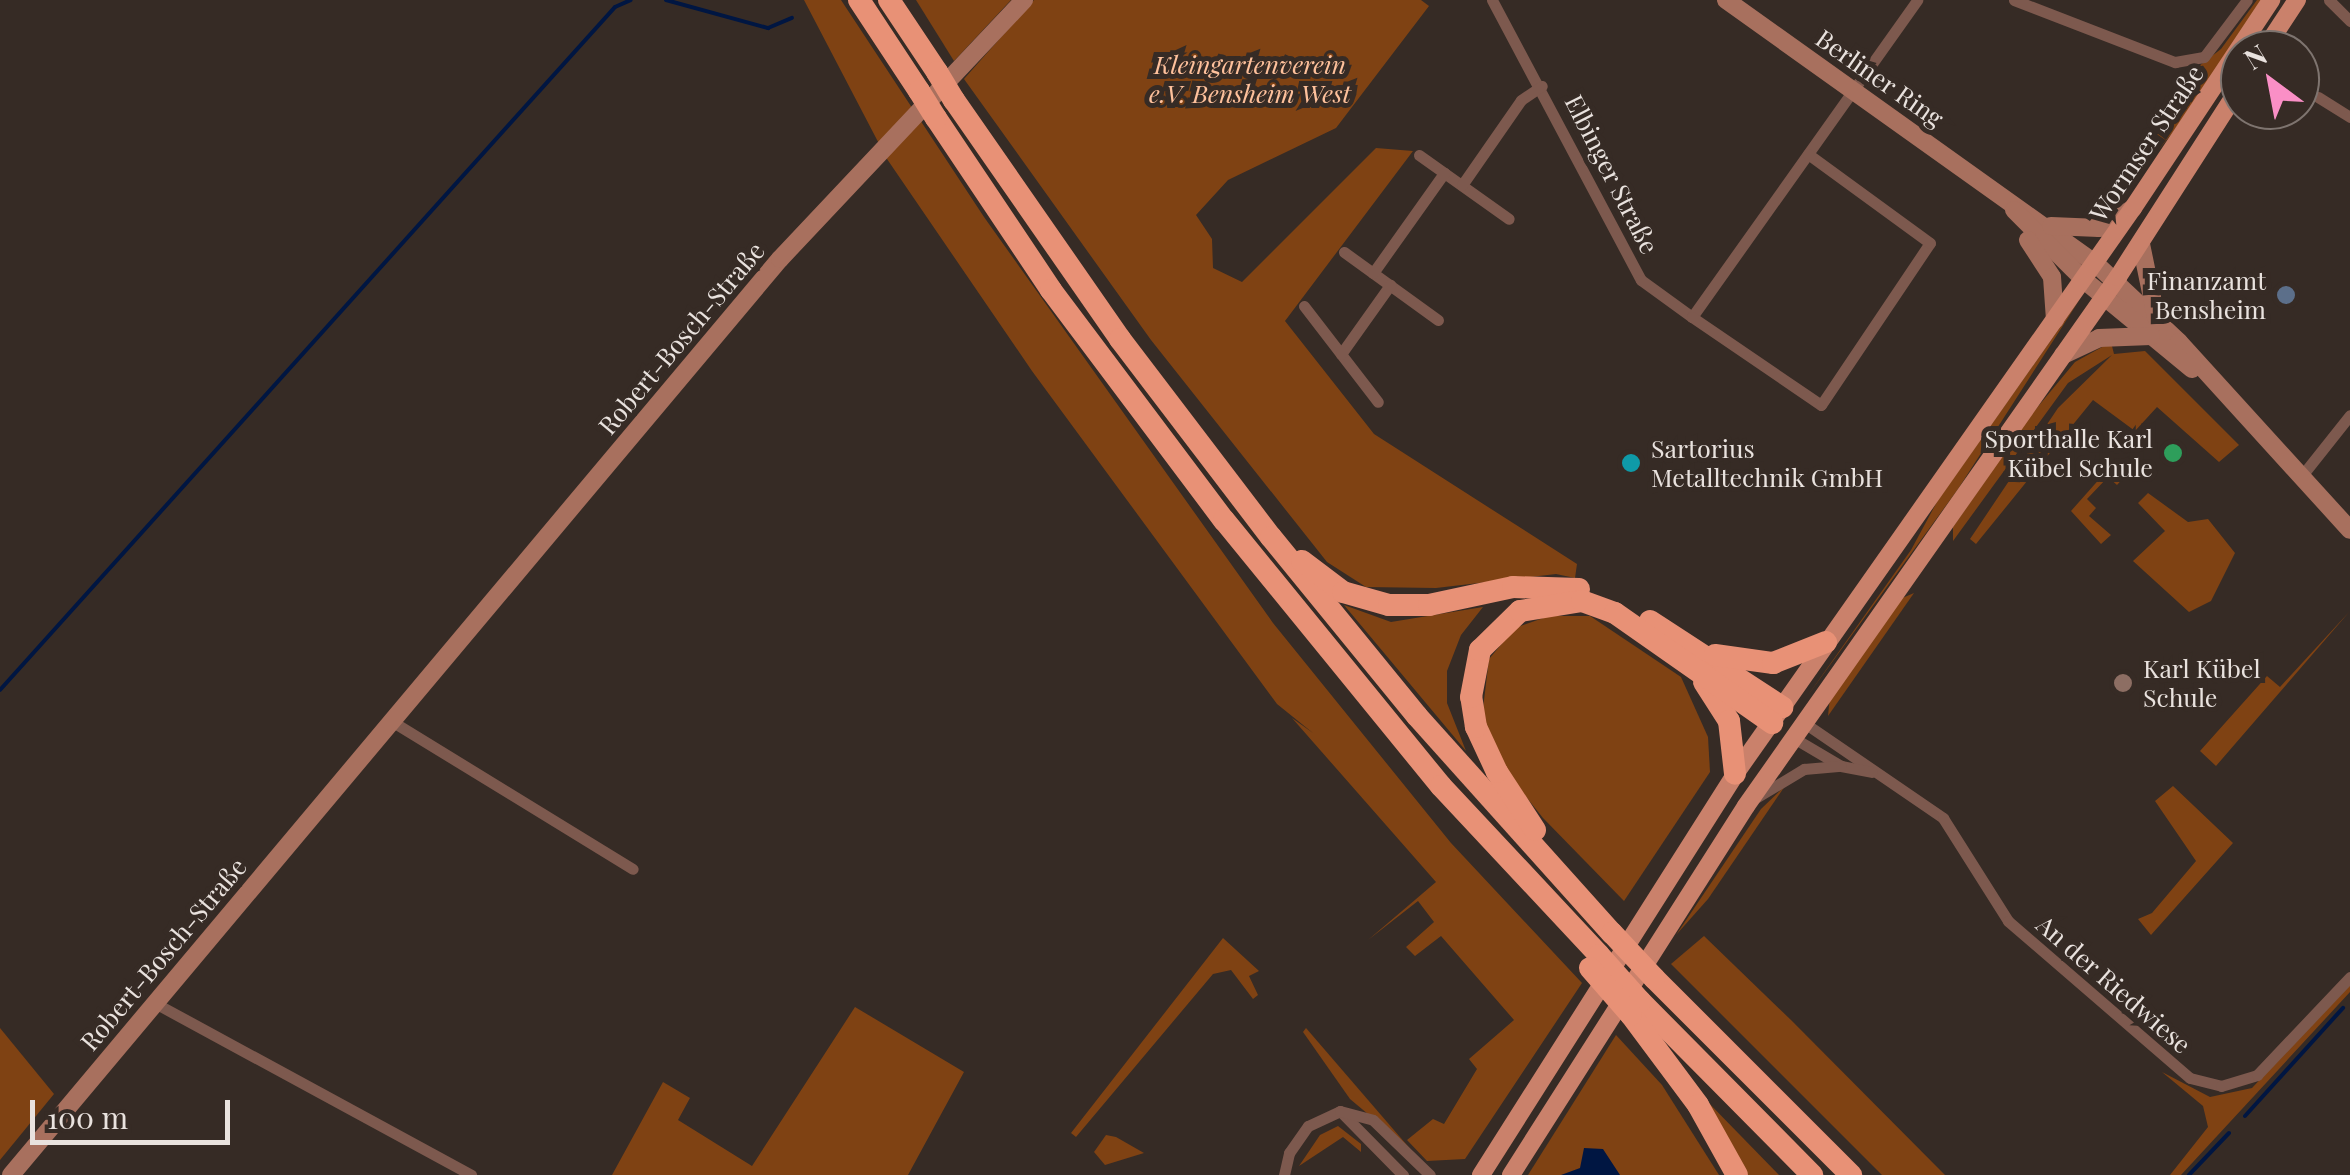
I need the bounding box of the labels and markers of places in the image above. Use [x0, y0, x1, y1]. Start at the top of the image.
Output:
place label: Finanzamt Bensheim [2147, 266, 2266, 325]
marker: Finanzamt Bensheim [2275, 284, 2297, 306]
place label: Sporthalle Karl Kübel Schule [1985, 424, 2153, 483]
place label: Sartorius Metalltechnik GmbH [1651, 434, 1883, 493]
marker: Sporthalle Karl Kübel Schule [2162, 442, 2184, 464]
marker: Sartorius Metalltechnik GmbH [1620, 452, 1642, 474]
place label: Karl Kübel Schule [2143, 654, 2261, 713]
marker: Karl Kübel Schule [2112, 672, 2134, 694]

